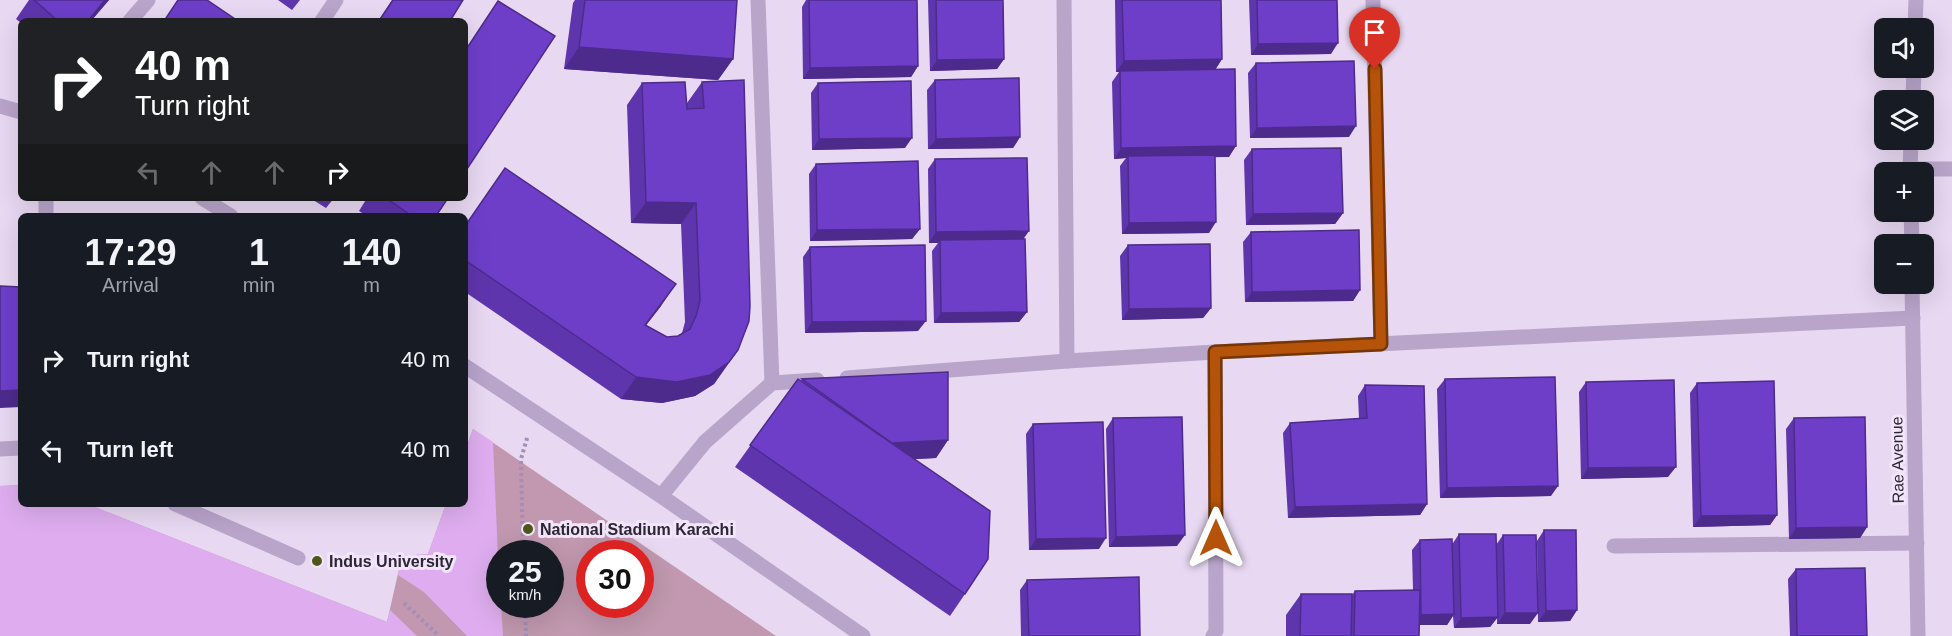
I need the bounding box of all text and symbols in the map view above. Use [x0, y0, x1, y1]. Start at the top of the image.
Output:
pin [1349, 7, 1400, 69]
icon: arrive [1358, 16, 1391, 49]
map controls [1874, 18, 1934, 294]
button: sound [1874, 18, 1934, 78]
icon: right [36, 42, 114, 120]
text: 40 m [135, 42, 231, 89]
button: layers [1874, 90, 1934, 150]
text: Turn right [135, 91, 250, 121]
icon: left [132, 156, 165, 189]
icon: ahead [195, 156, 228, 189]
icon: ahead [258, 156, 291, 189]
icon: right [321, 156, 354, 189]
button: + [1874, 162, 1934, 222]
text: 17:29 [84, 232, 176, 273]
text: 1 [249, 232, 269, 273]
text: 140 [341, 232, 402, 273]
button: − [1874, 234, 1934, 294]
text: Arrival [102, 274, 159, 296]
text: min [243, 274, 275, 296]
text: m [363, 274, 380, 296]
icon: right [36, 344, 69, 377]
text: Turn right [87, 347, 189, 372]
text: 40 m [401, 347, 450, 372]
street label: Rae Avenue [1888, 416, 1907, 504]
icon: left [36, 434, 69, 467]
text: Turn left [87, 437, 173, 462]
text: 40 m [401, 437, 450, 462]
position arrow [1184, 506, 1248, 570]
place label: National Stadium Karachi [540, 521, 734, 538]
marker: National Stadium Karachi [521, 522, 535, 536]
speed limit sign: 30 [576, 540, 654, 618]
place label: Indus University [329, 553, 454, 570]
marker: Indus University [310, 554, 324, 568]
text: 25 [508, 555, 542, 588]
text: km/h [509, 586, 541, 603]

